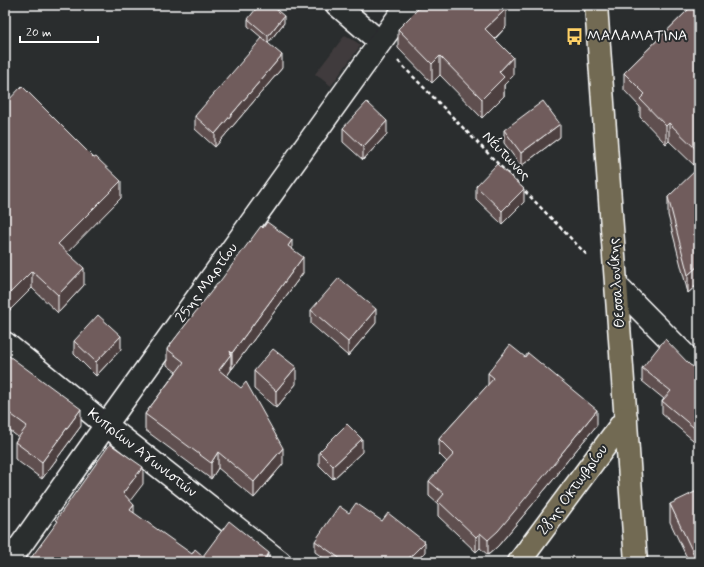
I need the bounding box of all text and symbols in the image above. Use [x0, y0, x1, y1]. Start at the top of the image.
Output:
scale bar [20, 18, 98, 44]
text: 20 m [26, 25, 52, 41]
bus stop icon: ΜΑΛΑΜΑΤΙΝΑ [564, 26, 584, 46]
place label: ΜΑΛΑΜΑΤΙΝΑ [587, 26, 688, 46]
street label: Νέυτωνος [477, 127, 535, 185]
street label: Θεσσαλονίκης [604, 237, 630, 329]
street label: 25ης Μαρτίου [171, 239, 243, 327]
street label: Κυπρίων Αγωνιστών [83, 404, 201, 502]
street label: 28ης Οκτωβρίου [533, 440, 613, 539]

